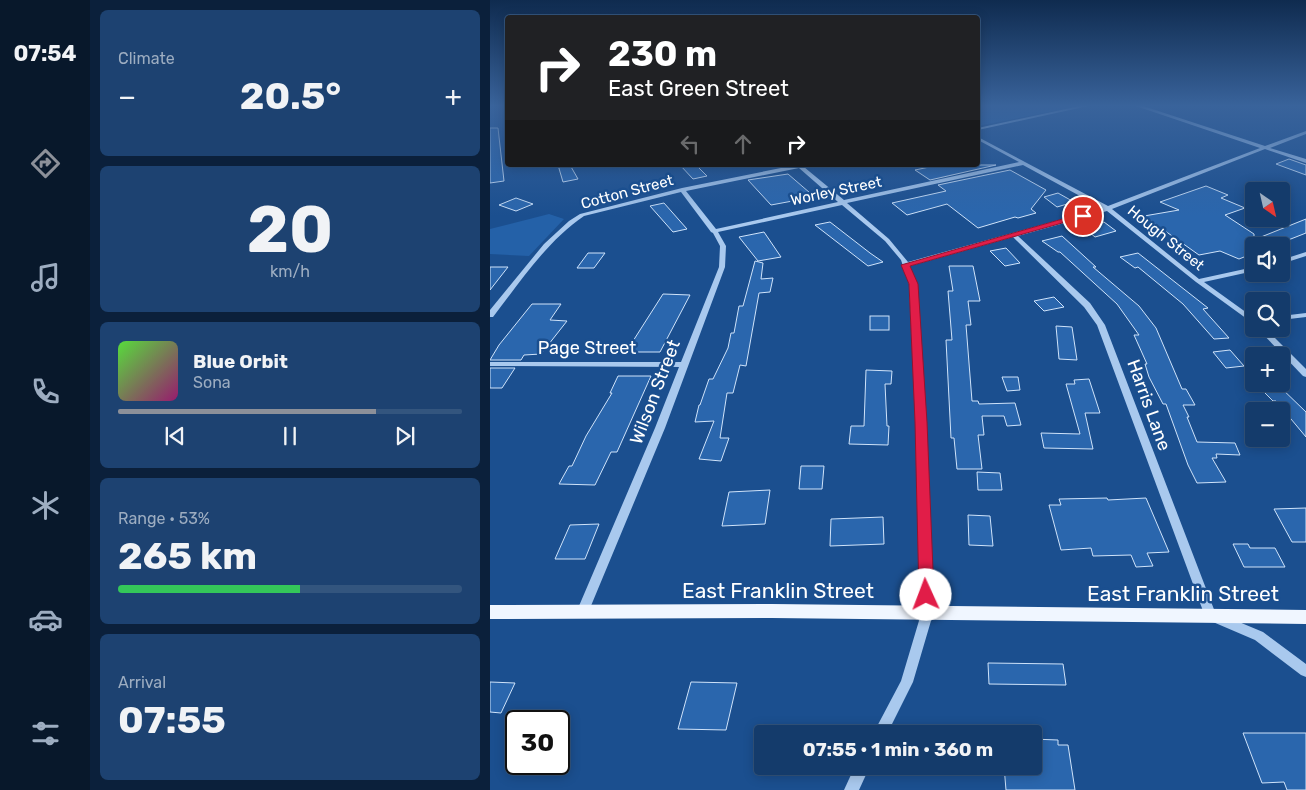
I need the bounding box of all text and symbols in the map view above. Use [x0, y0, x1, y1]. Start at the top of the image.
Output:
text: 230 m [608, 33, 717, 75]
icon: right [525, 35, 590, 100]
text: 07:54 [13, 40, 77, 67]
text: Climate [118, 49, 175, 68]
text: 20.5° [240, 73, 341, 119]
text: East Green Street [608, 75, 789, 102]
text: − [118, 80, 136, 113]
text: + [445, 80, 462, 113]
icon: left [676, 130, 704, 158]
icon: ahead [729, 130, 757, 158]
icon: right [782, 130, 810, 158]
icon: directions [28, 146, 63, 181]
street label: Cotton Street [579, 171, 675, 213]
street label: Worley Street [789, 173, 883, 209]
north arrow [1245, 182, 1290, 228]
map controls [1245, 182, 1290, 447]
text: 20 [247, 191, 333, 268]
pin [1062, 195, 1104, 237]
icon: arrive [1069, 202, 1097, 230]
street label: Hough Street [1124, 202, 1208, 274]
button: sound [1245, 237, 1290, 282]
icon: music [28, 260, 63, 295]
text: km/h [270, 262, 310, 281]
button: search [1245, 292, 1290, 337]
street label: Page Street [538, 337, 636, 359]
street label: Wilson Street [625, 337, 685, 447]
button: + [1245, 347, 1290, 392]
text: Blue Orbit [193, 350, 288, 373]
street label: Harris Lane [1122, 356, 1176, 454]
text: Sona [193, 373, 231, 392]
icon: phone [28, 374, 63, 409]
button: − [1245, 402, 1290, 447]
icon: previous [161, 422, 189, 450]
icon: pause [276, 422, 304, 450]
icon: next [391, 422, 419, 450]
icon: climate [28, 488, 63, 523]
text: Range · 53% [118, 509, 210, 528]
text: 265 km [118, 533, 257, 579]
position arrow [899, 568, 951, 620]
street label: East Franklin Street [682, 578, 874, 603]
street label: East Franklin Street [1087, 581, 1279, 606]
icon: car [28, 602, 63, 637]
text: Arrival [118, 673, 166, 692]
text: 07:55 [118, 697, 226, 743]
speed limit sign: 30 [505, 710, 570, 775]
icon: filters [28, 716, 63, 751]
text: 07:55 · 1 min · 360 m [803, 738, 993, 761]

